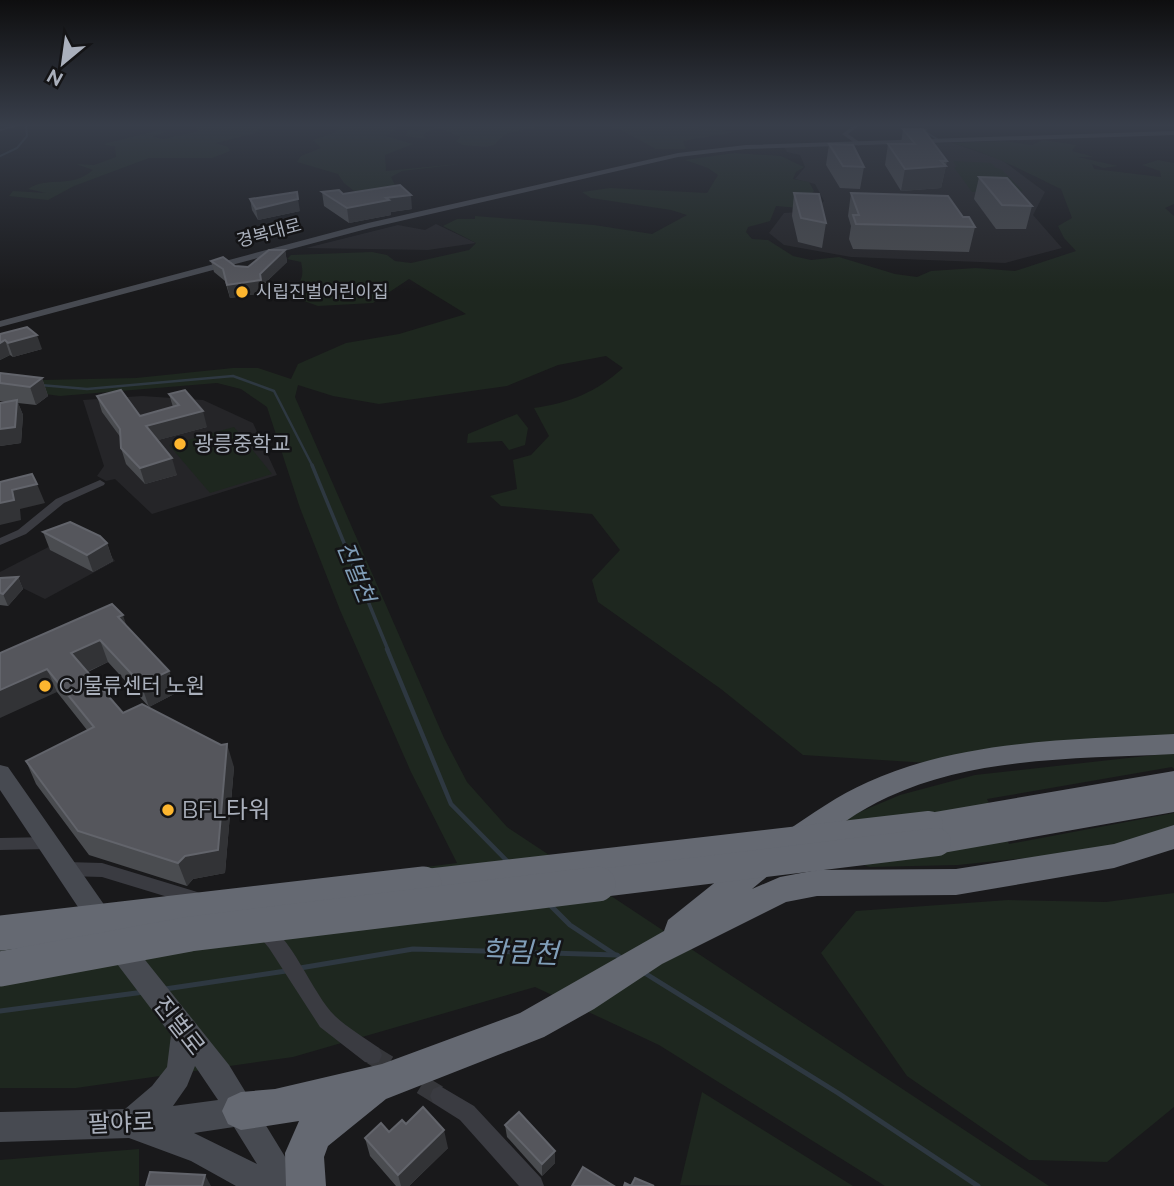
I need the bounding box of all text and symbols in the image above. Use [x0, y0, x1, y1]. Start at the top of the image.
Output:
north arrow [28, 28, 98, 98]
text: N [43, 65, 66, 91]
street label: 경복대로 [234, 214, 304, 251]
place label: 시립진벌어린이집 [256, 281, 388, 302]
marker: 시립진벌어린이집 [234, 284, 250, 300]
place label: 광릉중학교 [194, 431, 291, 456]
marker: 광릉중학교 [172, 436, 188, 452]
water label: 진벌천 [332, 537, 382, 609]
place label: CJ물류센터 노원 [59, 673, 205, 698]
marker: CJ물류센터 노원 [37, 678, 53, 694]
place label: BFL타워 [182, 795, 270, 824]
marker: BFL타워 [160, 802, 176, 818]
water label: 학림천 [481, 935, 562, 970]
street label: 진벌로 [148, 991, 211, 1061]
street label: 팔야로 [87, 1107, 155, 1138]

